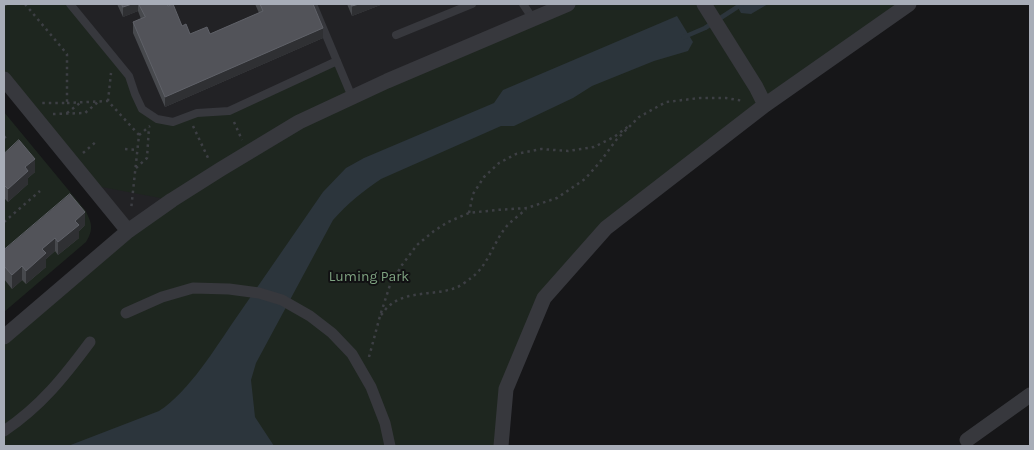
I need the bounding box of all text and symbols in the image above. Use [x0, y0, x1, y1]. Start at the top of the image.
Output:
park label: Luming Park [329, 269, 409, 285]

